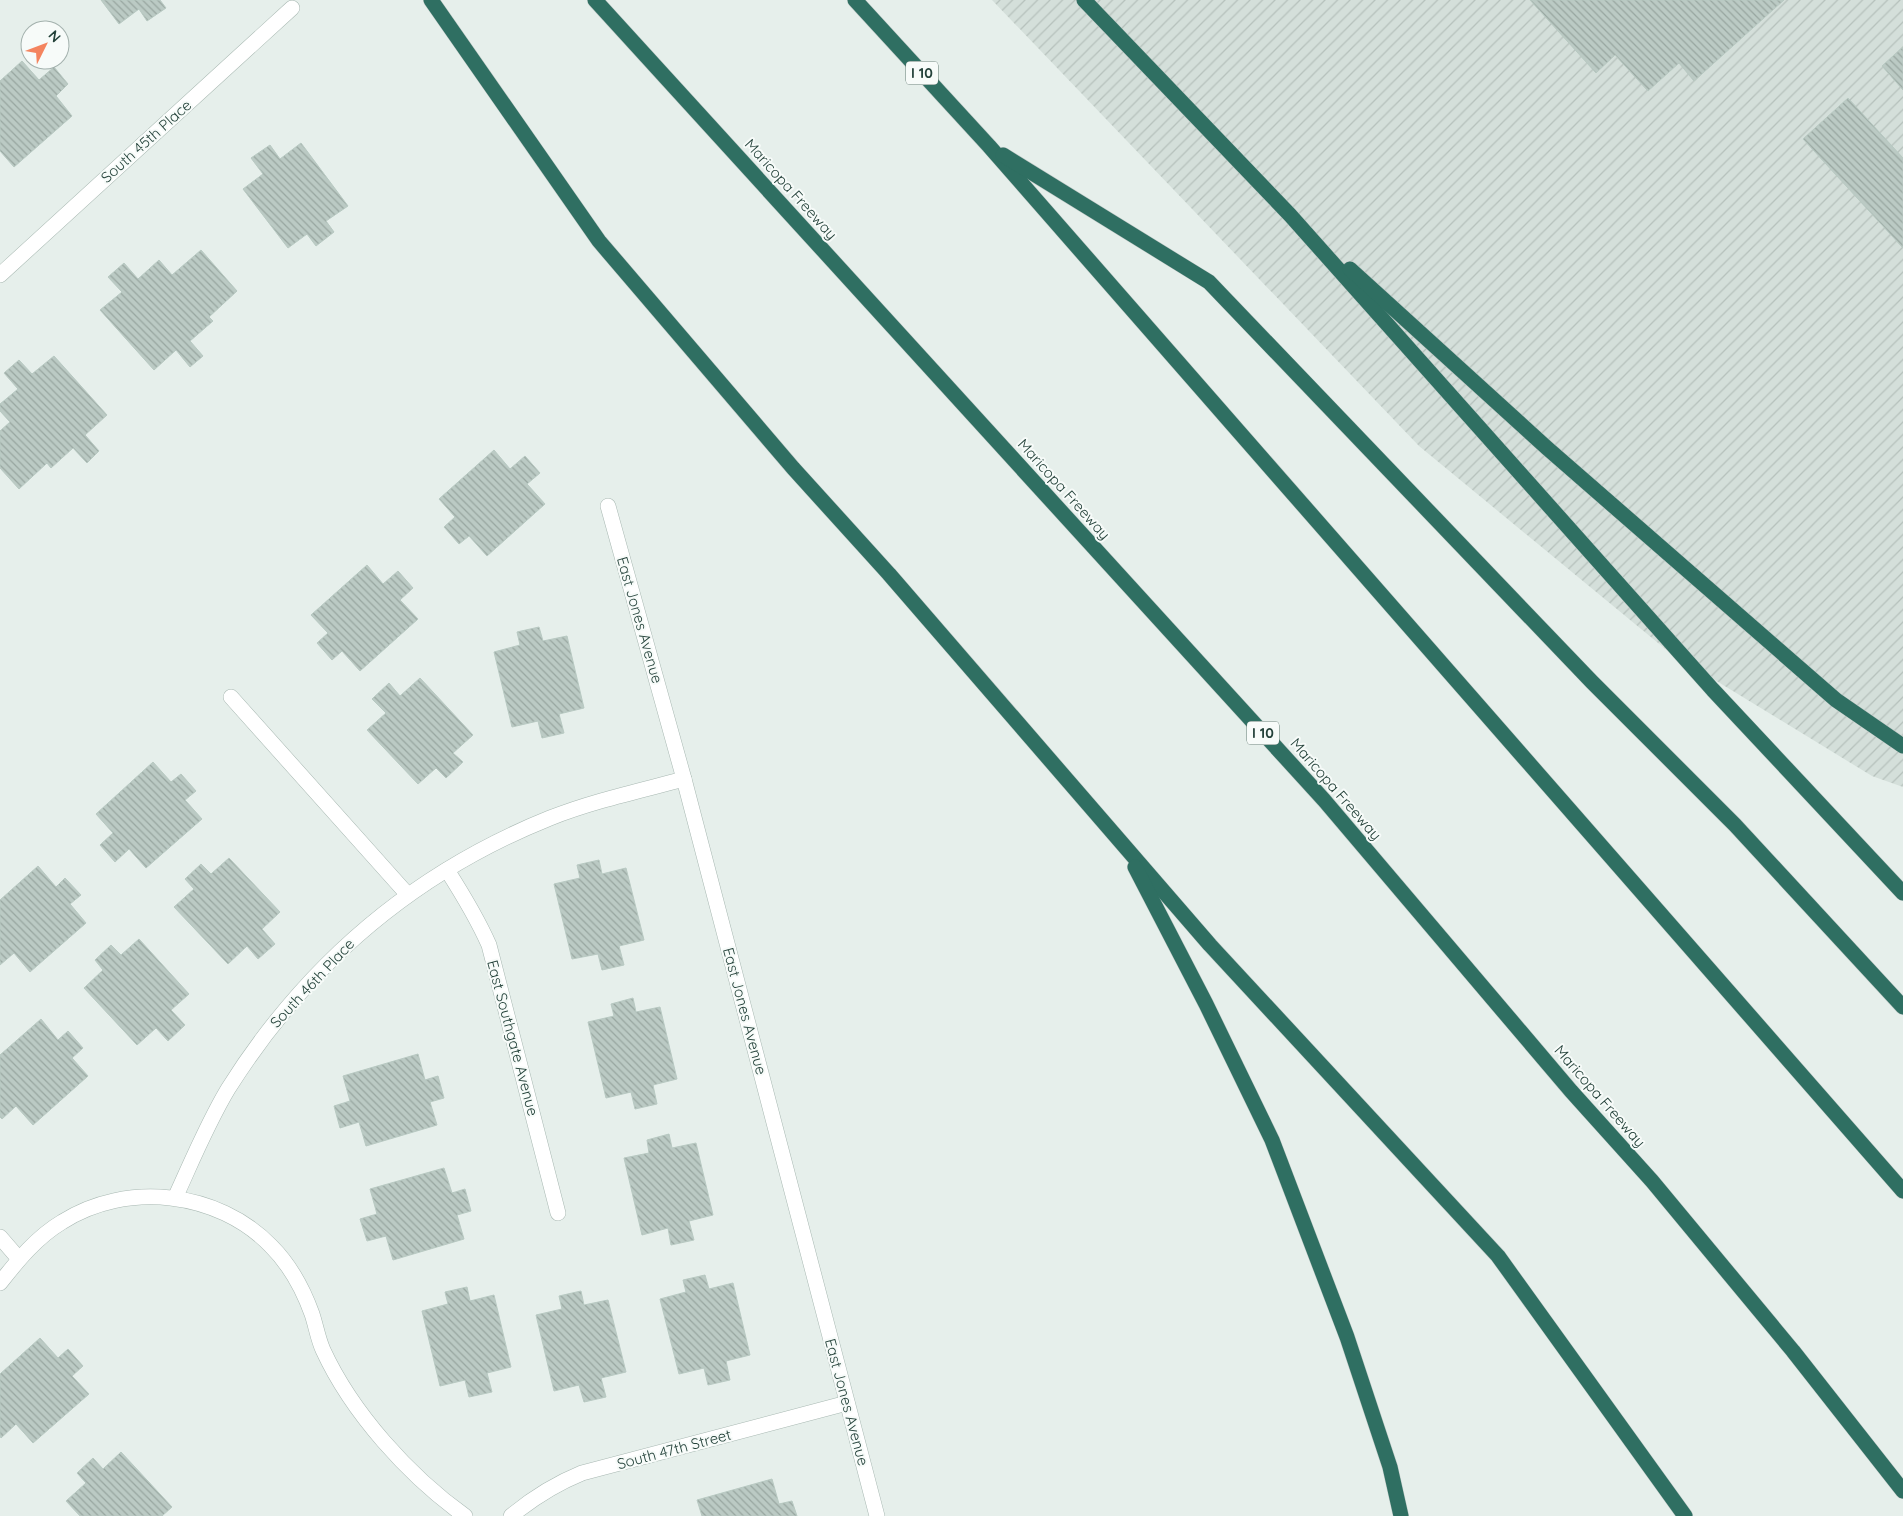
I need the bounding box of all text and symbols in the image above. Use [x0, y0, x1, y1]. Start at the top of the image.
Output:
north arrow [20, 20, 70, 70]
text: N [45, 26, 65, 46]
road number: I 10 [906, 62, 938, 84]
street label: South 45th Place [97, 95, 195, 187]
street label: Maricopa Freeway [741, 135, 841, 243]
street label: Maricopa Freeway [1014, 435, 1114, 543]
street label: East Jones Avenue [613, 554, 667, 686]
road number: I 10 [1247, 721, 1279, 744]
street label: Maricopa Freeway [1286, 734, 1386, 844]
street label: South 46th Place [266, 934, 358, 1032]
street label: East Jones Avenue [719, 945, 771, 1077]
street label: East Southgate Avenue [483, 958, 543, 1118]
street label: Maricopa Freeway [1550, 1041, 1650, 1151]
street label: East Jones Avenue [821, 1336, 873, 1468]
street label: South 47th Street [615, 1425, 733, 1473]

